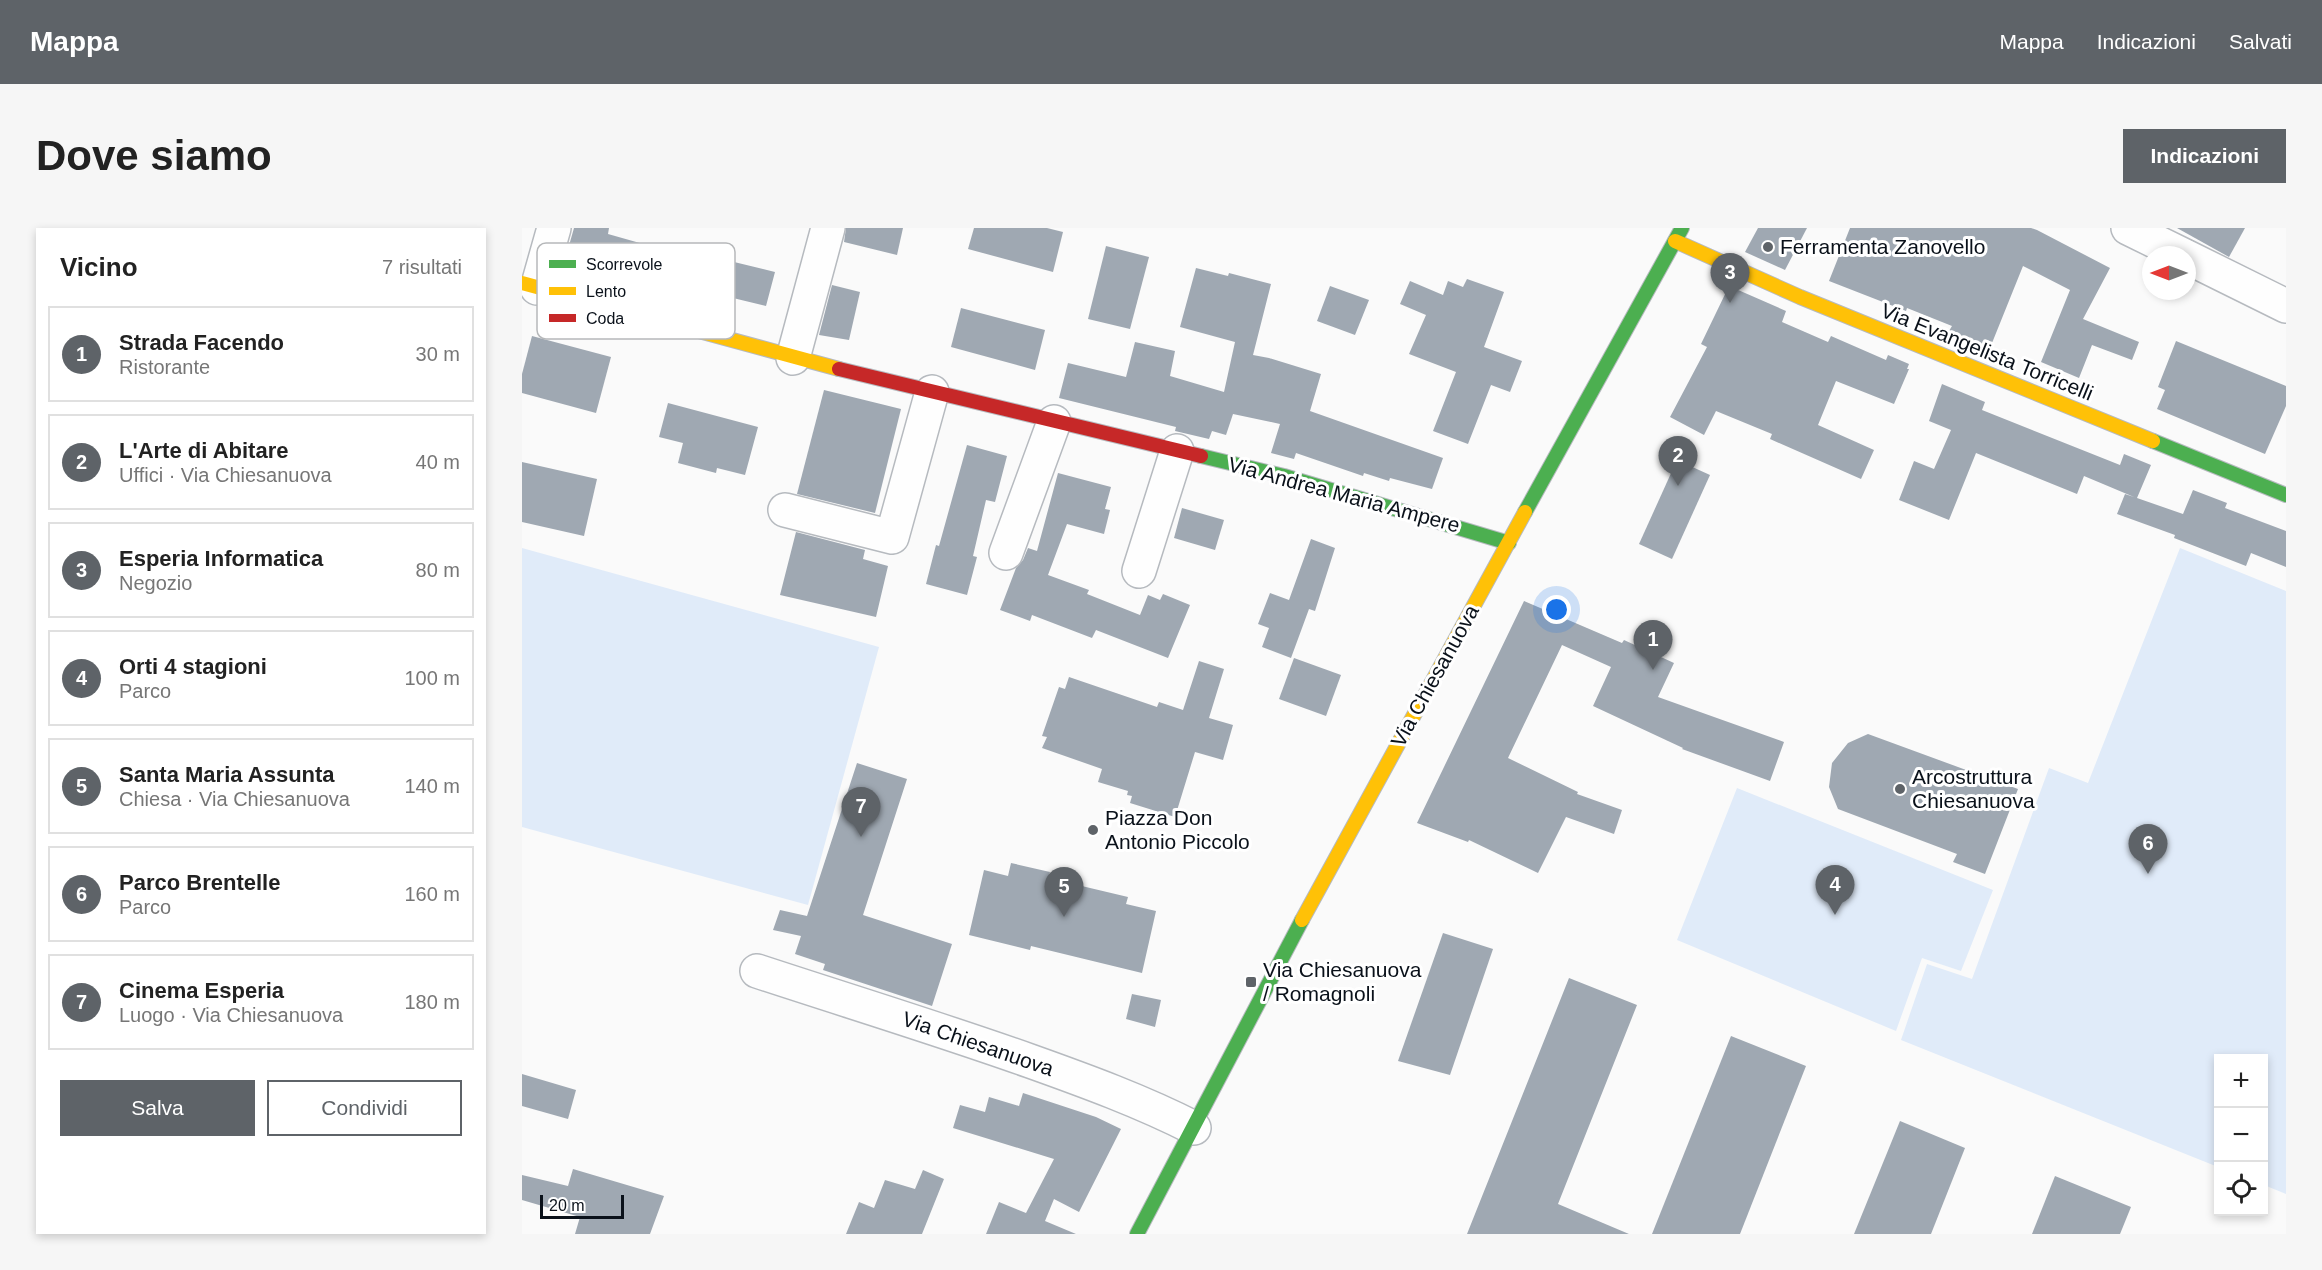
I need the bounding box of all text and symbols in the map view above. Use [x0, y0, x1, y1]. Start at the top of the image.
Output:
text: Mappa [30, 26, 119, 57]
text: Mappa [2000, 30, 2064, 53]
text: Indicazioni [2097, 30, 2196, 53]
text: Salvati [2229, 30, 2292, 53]
button: Indicazioni [2123, 129, 2286, 183]
text: Dove siamo [36, 132, 272, 179]
place label: Ferramenta Zanovello [1780, 235, 1985, 258]
marker: Ferramenta Zanovello [1761, 240, 1775, 254]
legend [537, 243, 735, 339]
north arrow [2142, 246, 2196, 300]
text: Vicino [60, 252, 138, 282]
pin: 3 [1710, 254, 1750, 303]
text: 7 risultati [382, 256, 462, 278]
text: Scorrevole [586, 256, 663, 273]
text: Lento [586, 283, 626, 300]
street label: Via Evangelista Torricelli [1878, 298, 2097, 405]
text: Coda [586, 310, 624, 327]
text: Strada Facendo [119, 330, 284, 355]
text: 1 [76, 343, 87, 365]
text: 30 m [416, 343, 460, 365]
text: Ristorante [119, 356, 210, 378]
pin: 2 [1658, 436, 1698, 486]
text: L'Arte di Abitare [119, 438, 288, 463]
text: 2 [76, 451, 87, 473]
text: 40 m [416, 451, 460, 473]
street label: Via Andrea Maria Ampere [1226, 452, 1462, 537]
text: Uffici · Via Chiesanuova [119, 464, 332, 486]
text: Esperia Informatica [119, 546, 323, 571]
text: 3 [76, 559, 87, 581]
text: 80 m [416, 559, 460, 581]
text: Negozio [119, 572, 192, 594]
your location [1542, 595, 1571, 624]
street label: Via Chiesanuova [1386, 601, 1483, 751]
pin: 1 [1634, 620, 1672, 670]
text: Orti 4 stagioni [119, 654, 267, 679]
text: 4 [76, 667, 87, 689]
text: 100 m [404, 667, 460, 689]
text: Parco [119, 680, 171, 702]
text: Santa Maria Assunta [119, 762, 335, 787]
place label: Arcostruttura Chiesanuova [1912, 765, 2035, 812]
text: 5 [76, 775, 87, 797]
text: 140 m [404, 775, 460, 797]
marker: Arcostruttura Chiesanuova [1893, 782, 1907, 796]
text: Chiesa · Via Chiesanuova [119, 788, 350, 810]
pin: 7 [842, 788, 880, 837]
place label: Piazza Don Antonio Piccolo [1105, 806, 1250, 853]
marker: Piazza Don Antonio Piccolo [1086, 823, 1100, 837]
pin: 6 [2128, 824, 2168, 874]
pin: 4 [1816, 866, 1854, 915]
pin: 5 [1044, 868, 1084, 917]
text: Parco Brentelle [119, 870, 280, 895]
text: 6 [76, 883, 87, 905]
text: 160 m [404, 883, 460, 905]
text: Parco [119, 896, 171, 918]
place label: Via Chiesanuova / Romagnoli [1263, 958, 1422, 1005]
marker: Via Chiesanuova / Romagnoli [1244, 975, 1258, 989]
text: Cinema Esperia [119, 978, 284, 1003]
text: 7 [76, 991, 87, 1013]
text: 180 m [404, 991, 460, 1013]
text: Luogo · Via Chiesanuova [119, 1004, 343, 1026]
street label: Via Chiesanuova [900, 1007, 1057, 1080]
map controls [2214, 1054, 2268, 1216]
button: + [2214, 1054, 2268, 1108]
button: Salva [60, 1080, 255, 1136]
button: Condividi [267, 1080, 462, 1136]
button: − [2214, 1108, 2268, 1162]
button: locate [2214, 1162, 2268, 1216]
scale bar [540, 1192, 624, 1220]
text: 20 m [549, 1197, 585, 1214]

